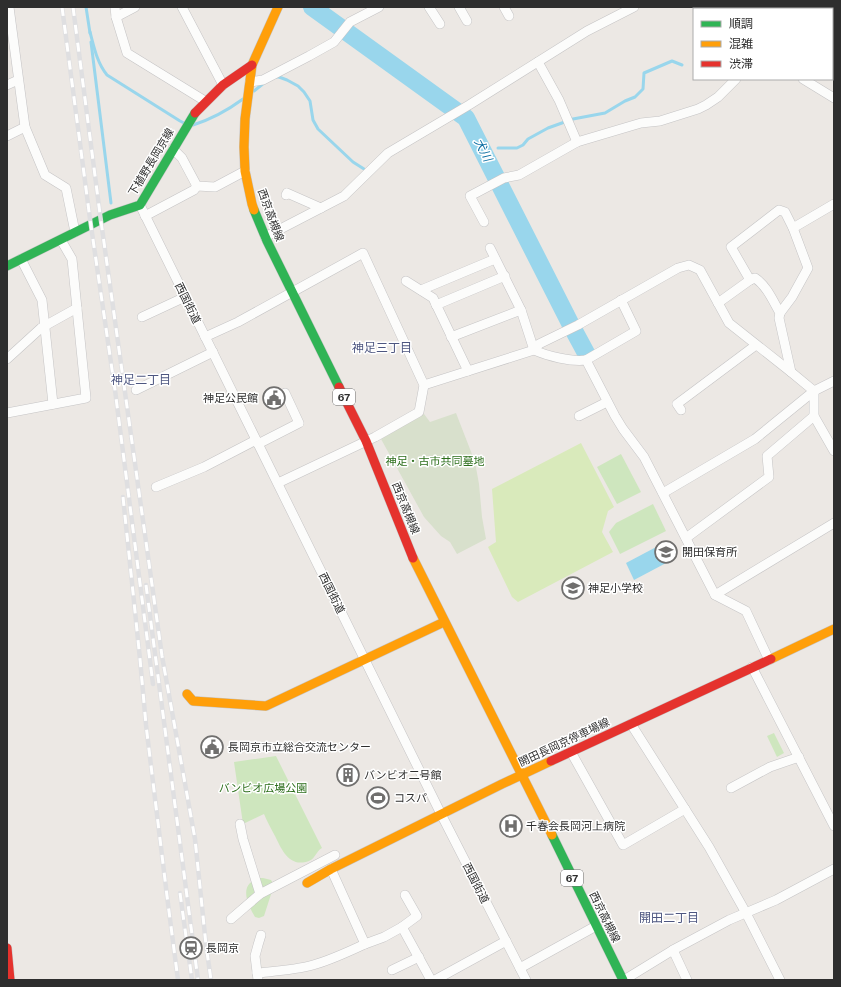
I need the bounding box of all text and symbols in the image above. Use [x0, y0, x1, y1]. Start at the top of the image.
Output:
legend [693, 8, 833, 80]
text: 順調 [729, 17, 753, 31]
text: 混雑 [729, 37, 753, 51]
text: 渋滞 [729, 57, 753, 71]
street label: 下植野長岡京線 [126, 126, 176, 198]
water label: 犬川 [471, 136, 496, 166]
street label: 西京高槻線 [256, 187, 286, 243]
street label: 西国街道 [173, 281, 203, 325]
district label: 神足三丁目 [352, 341, 412, 355]
district label: 神足二丁目 [111, 373, 171, 387]
public building icon: 神足公民館 [261, 385, 287, 411]
road number: 67 [333, 389, 355, 405]
place label: 神足公民館 [203, 392, 258, 404]
park label: 神足・古市共同墓地 [386, 455, 485, 467]
street label: 西京高槻線 [390, 480, 422, 536]
school or university icon: 開田保育所 [653, 539, 679, 565]
place label: 開田保育所 [682, 546, 738, 558]
street label: 西国街道 [317, 571, 347, 615]
school or university icon: 神足小学校 [560, 575, 586, 601]
place label: 神足小学校 [588, 582, 643, 594]
street label: 開田長岡京停車場線 [517, 716, 611, 768]
public building icon: 長岡京市立総合交流センター [199, 734, 225, 760]
place label: 長岡京市立総合交流センター [228, 741, 371, 753]
building icon: バンビオ二号館 [335, 762, 361, 788]
place label: バンビオ二号館 [364, 769, 442, 781]
park label: バンビオ広場公園 [219, 782, 307, 794]
sports icon: コスパ [365, 785, 391, 811]
place label: コスパ [394, 792, 427, 804]
hospital icon: 千春会長岡河上病院 [498, 813, 524, 839]
place label: 千春会長岡河上病院 [526, 820, 625, 832]
street label: 西国街道 [461, 861, 491, 905]
road number: 67 [561, 870, 583, 886]
street label: 西京高槻線 [588, 890, 622, 944]
district label: 開田二丁目 [639, 911, 699, 925]
station icon: 長岡京 [178, 935, 204, 961]
place label: 長岡京 [206, 942, 239, 954]

